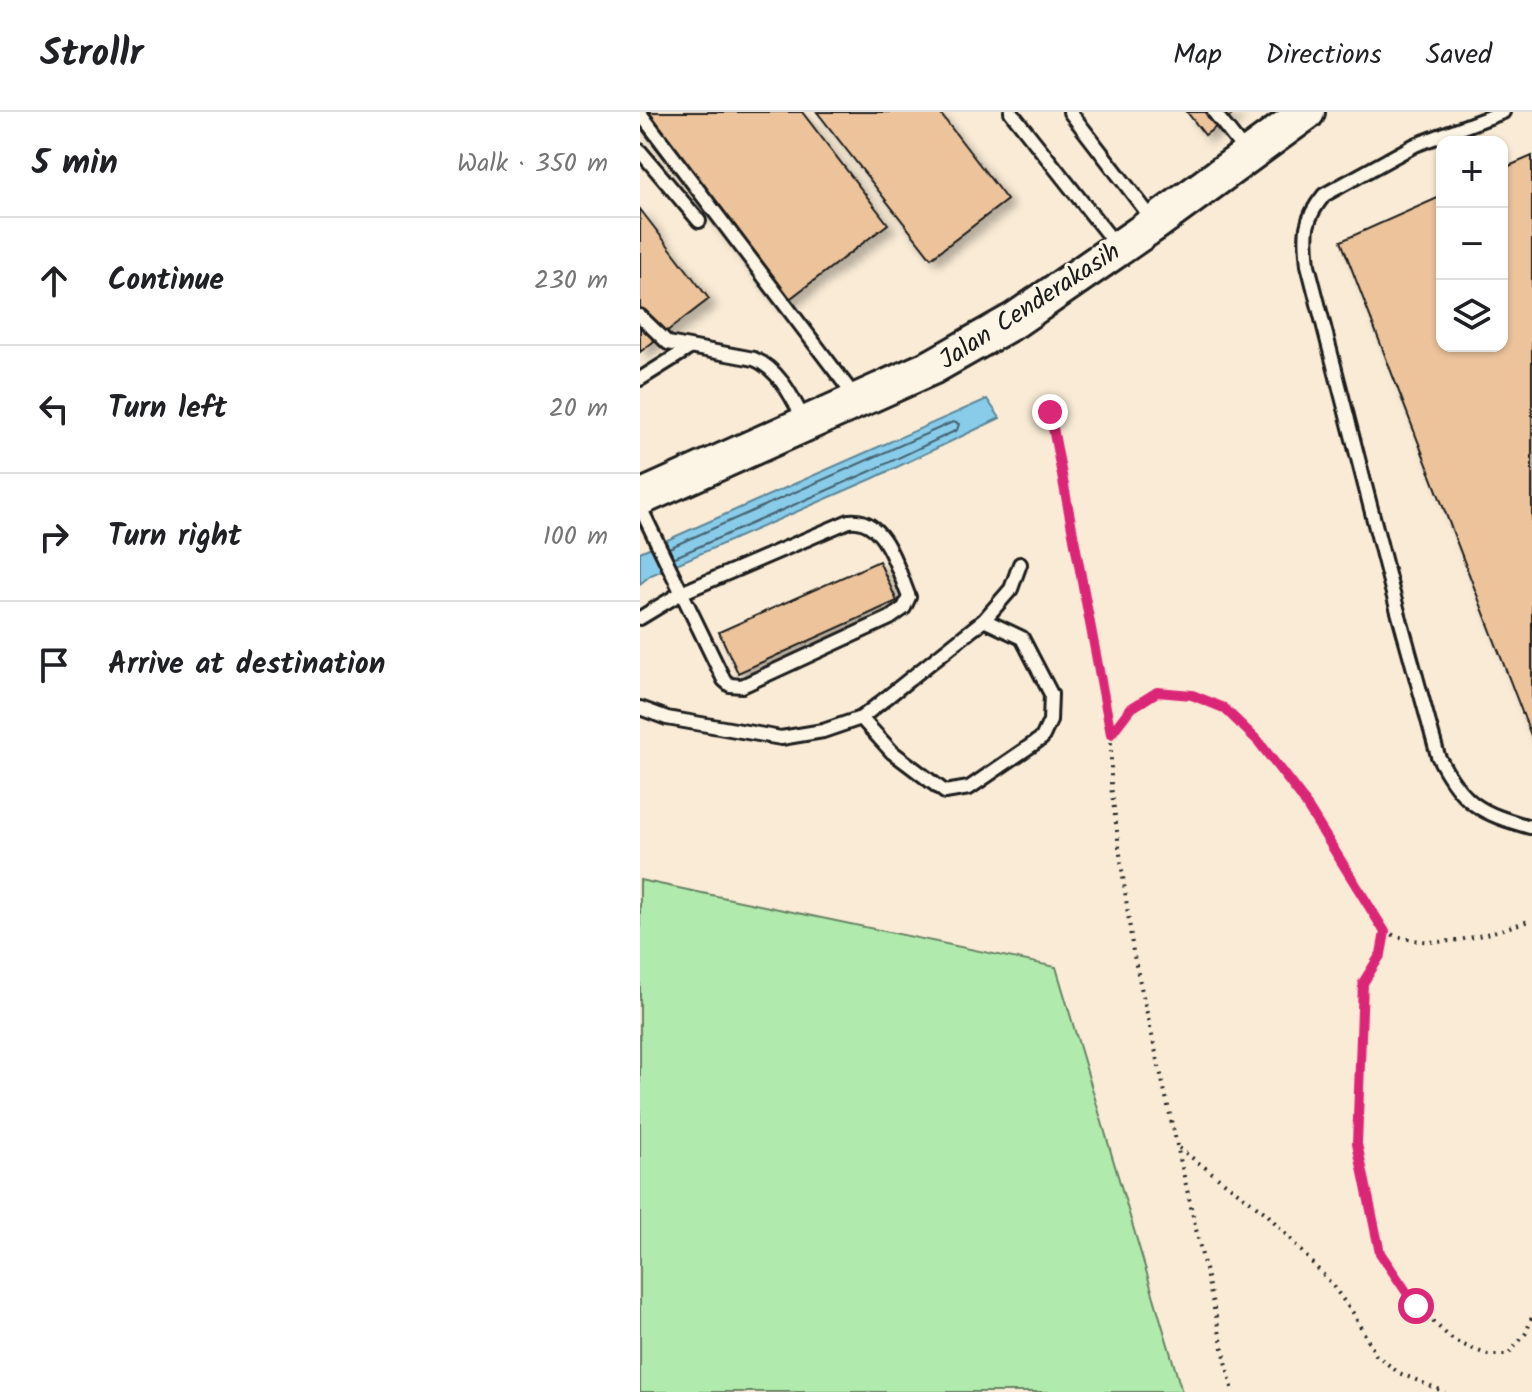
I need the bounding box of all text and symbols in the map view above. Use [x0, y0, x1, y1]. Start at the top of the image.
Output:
text: Strollr [40, 25, 143, 85]
text: Map [1173, 33, 1222, 78]
text: Directions [1266, 33, 1382, 78]
text: Saved [1426, 33, 1492, 78]
map controls [1436, 136, 1508, 352]
button: + [1436, 136, 1508, 208]
text: 5 min [32, 137, 118, 191]
text: Walk · 350 m [457, 143, 608, 185]
button: − [1436, 208, 1508, 280]
street label: Jalan Cenderakasih [931, 232, 1129, 381]
text: Continue [108, 257, 224, 305]
icon: ahead [32, 259, 76, 303]
text: 230 m [534, 260, 608, 302]
button: layers [1436, 280, 1508, 352]
text: Turn left [108, 385, 227, 433]
icon: left [32, 387, 76, 431]
text: 20 m [549, 388, 608, 430]
route end [1032, 394, 1068, 430]
text: Turn right [108, 513, 241, 561]
icon: right [32, 515, 76, 559]
text: 100 m [543, 516, 608, 558]
text: Arrive at destination [108, 641, 385, 689]
icon: arrive [32, 643, 76, 687]
route start [1398, 1288, 1434, 1324]

